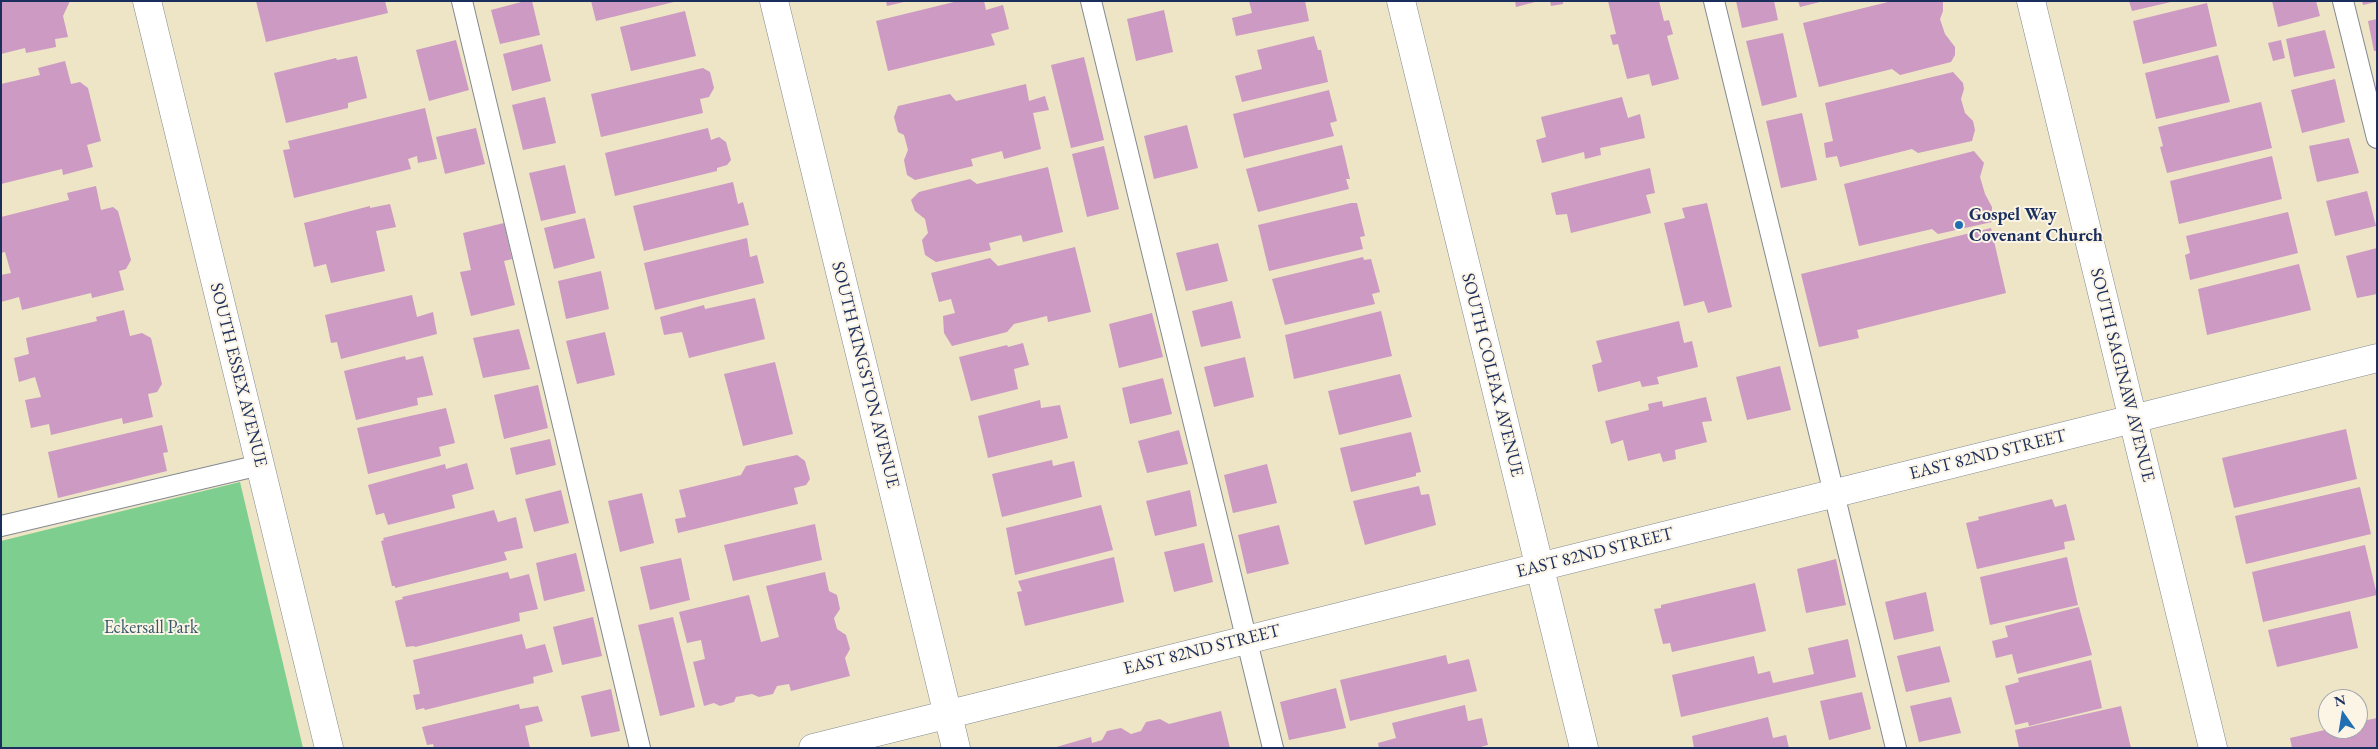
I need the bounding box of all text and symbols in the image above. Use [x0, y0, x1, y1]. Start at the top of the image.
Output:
place label: Gospel Way Covenant Church [1969, 204, 2103, 246]
marker: Gospel Way Covenant Church [1953, 219, 1965, 231]
street label: SOUTH KINGSTON AVENUE [826, 259, 904, 491]
street label: SOUTH SAGINAW AVENUE [2085, 266, 2159, 484]
street label: SOUTH COLFAX AVENUE [1456, 271, 1528, 479]
street label: SOUTH ESSEX AVENUE [205, 281, 271, 469]
street label: EAST 82ND STREET [1907, 425, 2069, 485]
street label: EAST 82ND STREET [1514, 523, 1676, 583]
park label: Eckersall Park [104, 617, 198, 639]
street label: EAST 82ND STREET [1121, 620, 1283, 680]
north arrow [2318, 689, 2368, 739]
text: N [2332, 690, 2347, 710]

